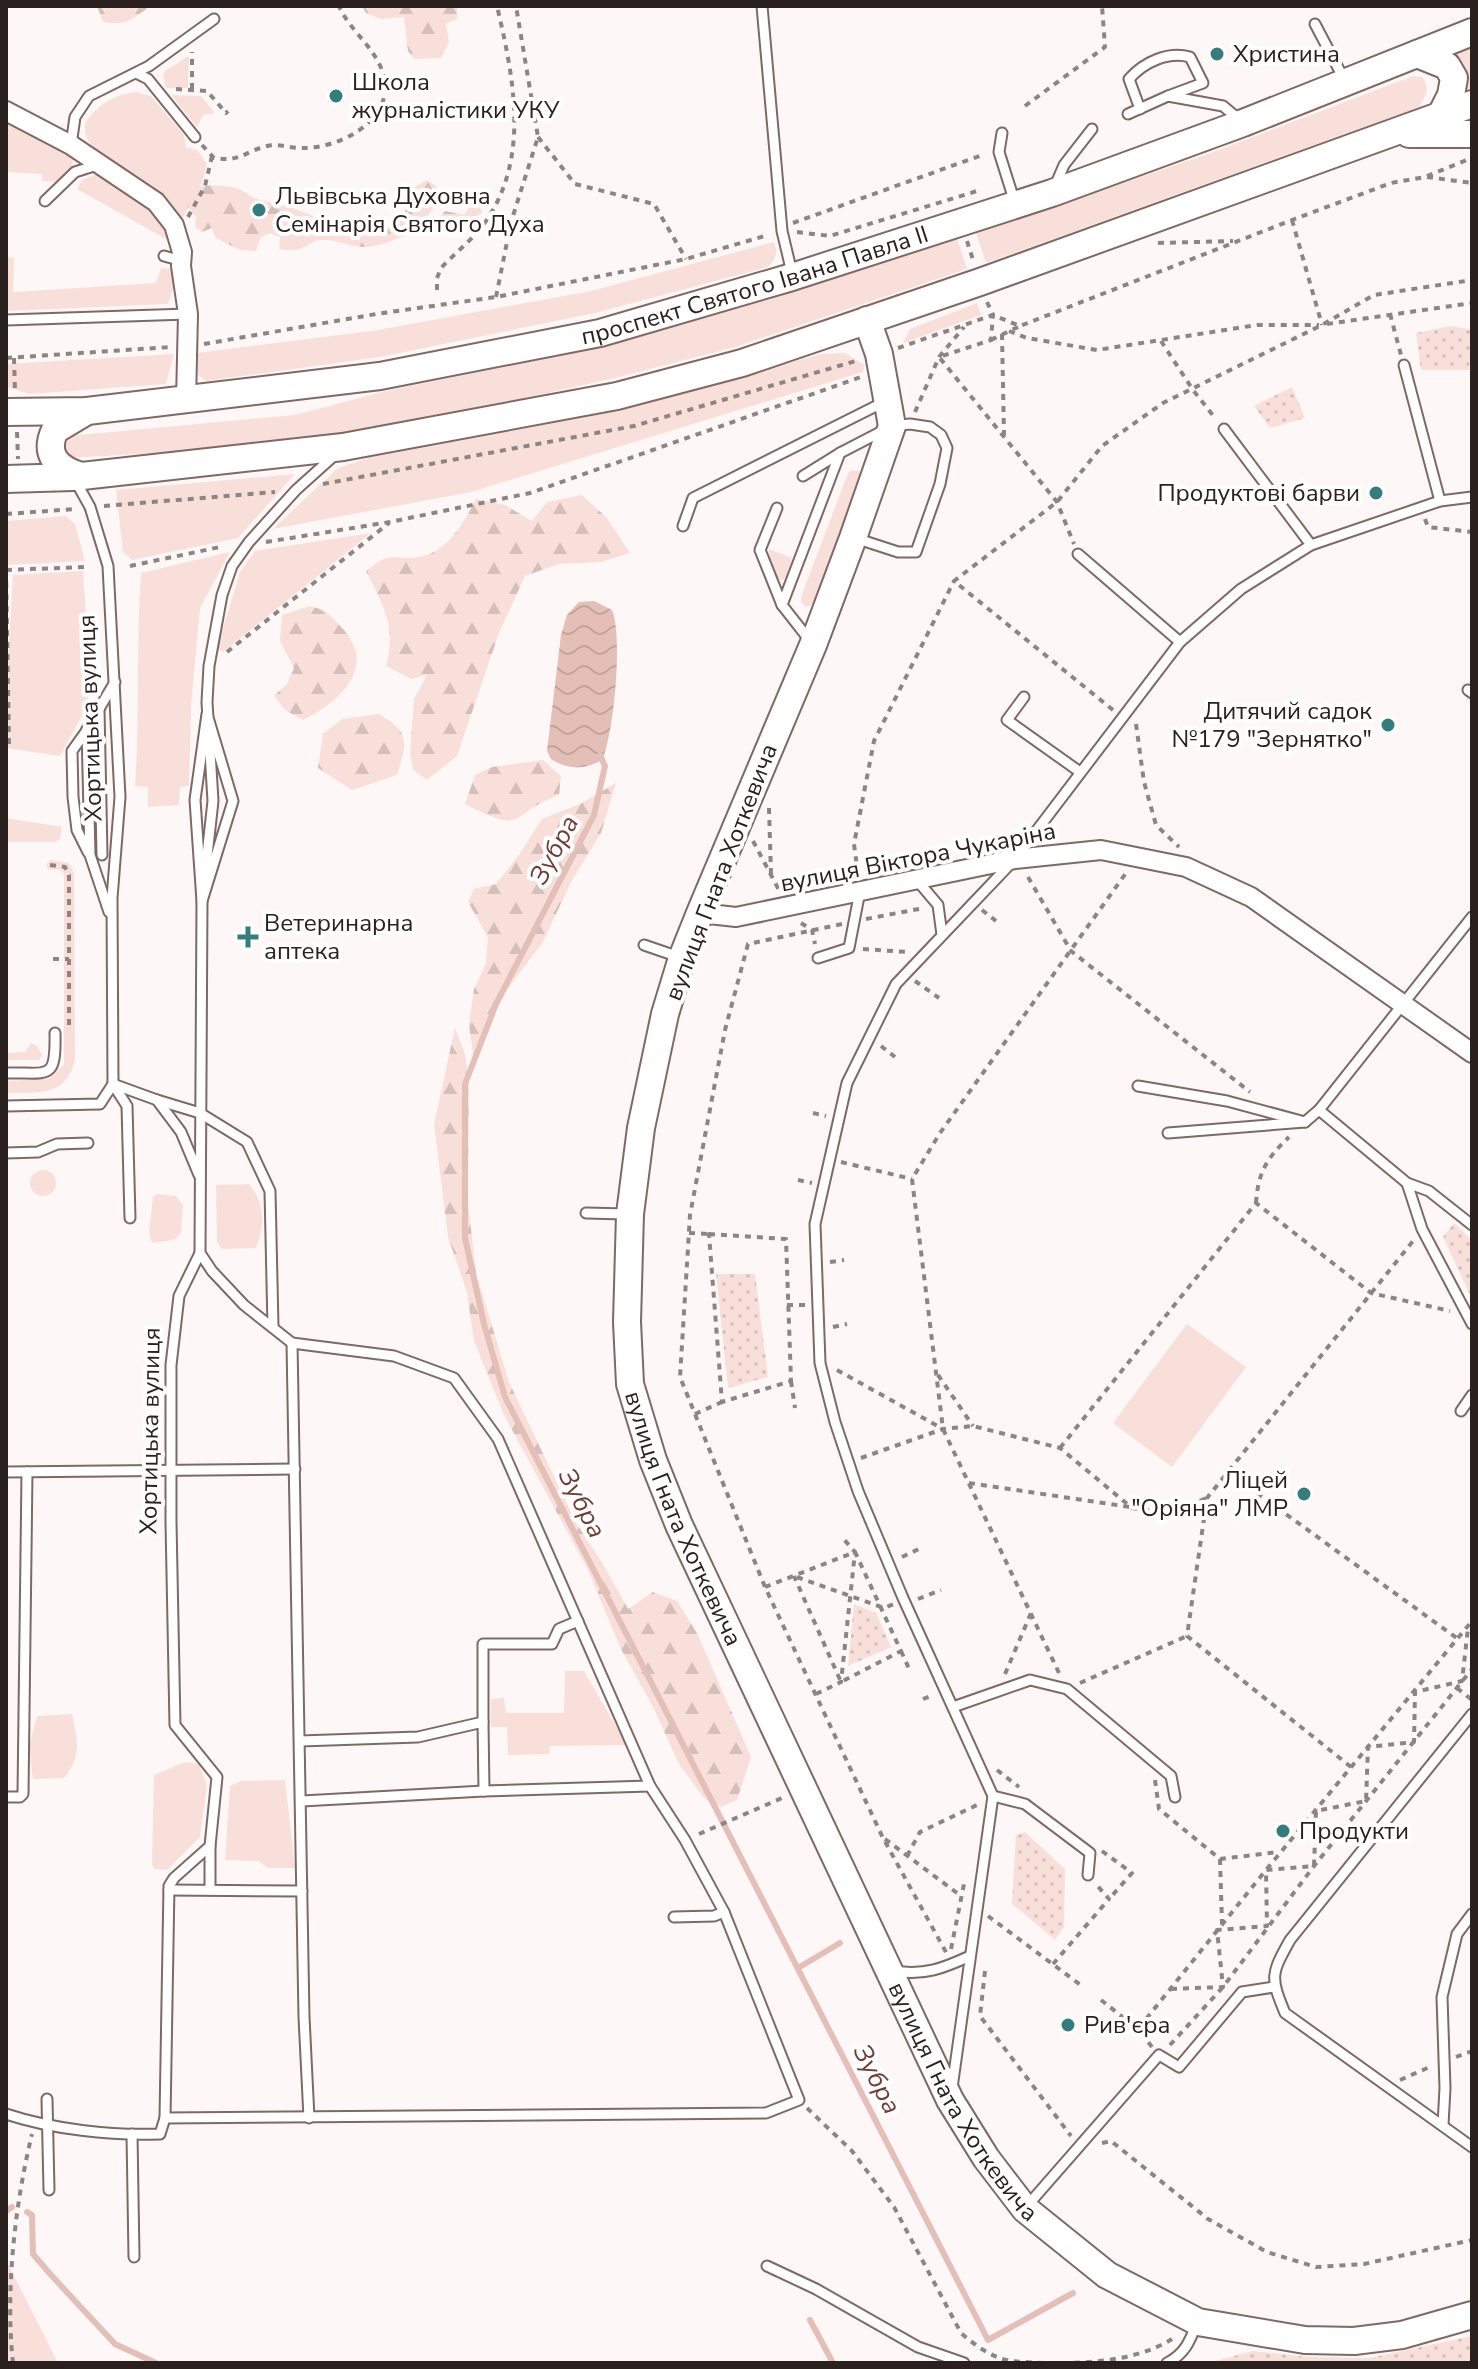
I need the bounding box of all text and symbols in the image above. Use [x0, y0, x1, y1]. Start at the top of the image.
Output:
place label: Христина [1233, 38, 1340, 70]
marker: Христина [1208, 45, 1226, 63]
place label: Школа журналістики УКУ [352, 66, 560, 126]
marker: Школа журналістики УКУ [327, 87, 345, 105]
place label: Львівська Духовна Семінарія Святого Духа [275, 180, 545, 240]
marker: Львівська Духовна Семінарія Святого Духа [250, 201, 268, 219]
street label: проспект Святого Івана Павла II [578, 218, 932, 352]
place label: Продуктові барви [1157, 477, 1360, 509]
marker: Продуктові барви [1367, 484, 1385, 502]
street label: Хортицька вулиця [70, 614, 110, 822]
place label: Дитячий садок №179 "Зернятко" [1171, 695, 1372, 755]
marker: Дитячий садок №179 "Зернятко" [1379, 716, 1397, 734]
street label: вулиця Гната Хоткевича [657, 739, 785, 1005]
water label: Зубра [521, 809, 587, 891]
street label: вулиця Віктора Чукаріна [778, 815, 1058, 899]
place label: Ветеринарна аптека [264, 907, 413, 967]
marker: Ветеринарна аптека [239, 928, 257, 946]
street label: Хортицька вулиця [132, 1327, 168, 1535]
street label: вулиця Гната Хоткевича [617, 1387, 750, 1651]
water label: Зубра [550, 1462, 614, 1544]
place label: Ліцей "Оріяна" ЛМР [1131, 1464, 1288, 1524]
marker: Ліцей "Оріяна" ЛМР [1295, 1485, 1313, 1503]
place label: Продукти [1299, 1815, 1409, 1847]
marker: Продукти [1274, 1822, 1292, 1840]
street label: вулиця Гната Хоткевича [881, 1977, 1044, 2229]
place label: Рив'єра [1084, 2009, 1170, 2041]
marker: Рив'єра [1059, 2016, 1077, 2034]
water label: Зубра [845, 2038, 909, 2120]

